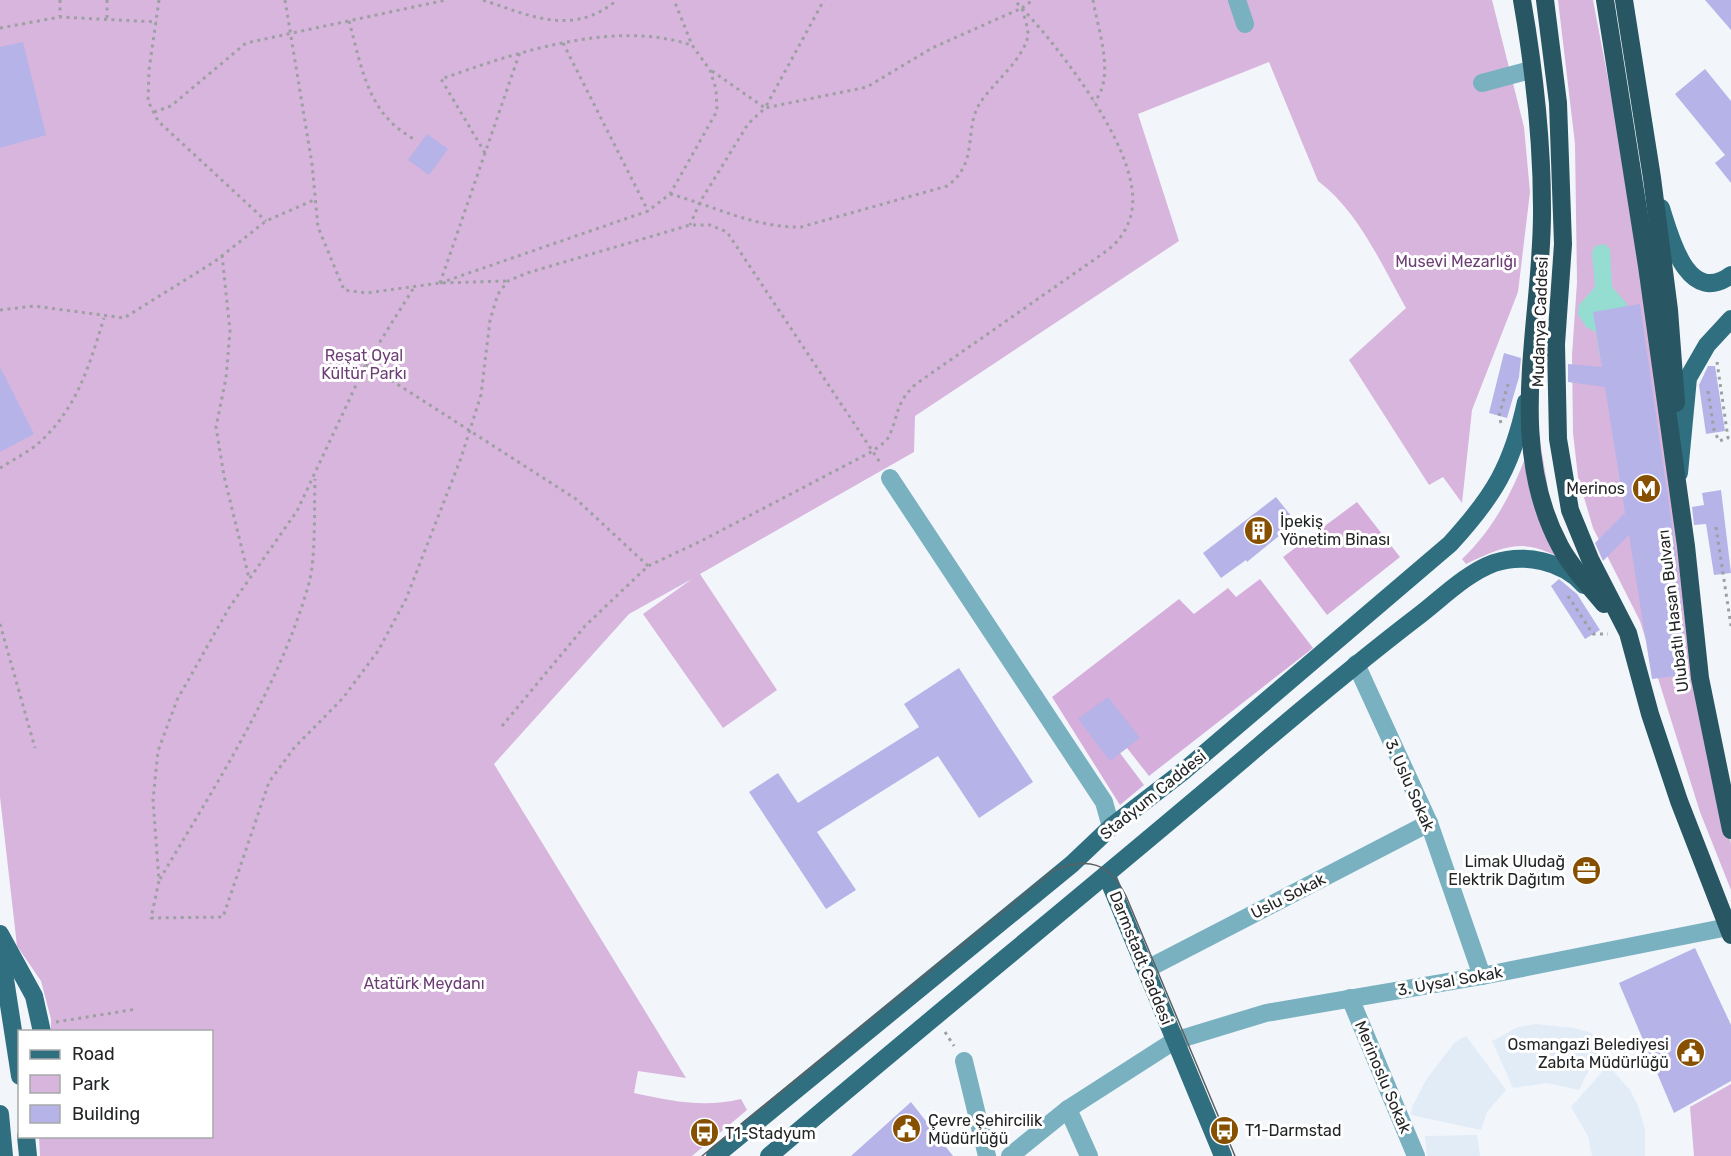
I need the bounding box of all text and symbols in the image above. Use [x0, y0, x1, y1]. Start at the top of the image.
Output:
park label: Musevi Mezarlığı [1395, 252, 1517, 271]
street label: Mudanya Caddesi [1528, 256, 1552, 388]
park label: Reşat Oyal Kültür Parkı [321, 346, 407, 383]
metro station icon: Merinos [1630, 472, 1662, 504]
place label: Merinos [1566, 479, 1625, 498]
place label: İpekiş Yönetim Binası [1280, 512, 1390, 549]
building icon: İpekiş Yönetim Binası [1243, 514, 1275, 546]
street label: Ulubatlı Hasan Bulvarı [1654, 529, 1692, 693]
street label: 3. Uslu Sokak [1381, 736, 1439, 835]
street label: Stadyum Caddesi [1096, 746, 1210, 844]
place label: Limak Uludağ Elektrik Dağıtım [1448, 852, 1565, 889]
office icon: Limak Uludağ Elektrik Dağıtım [1570, 854, 1602, 886]
street label: Uslu Sokak [1248, 869, 1329, 923]
street label: Darmstadt Caddesi [1105, 888, 1177, 1028]
street label: 3. Uysal Sokak [1396, 962, 1505, 1000]
park label: Atatürk Meydanı [363, 974, 485, 993]
street label: Merinoslu Sokak [1351, 1018, 1416, 1137]
legend [18, 1030, 213, 1138]
place label: Osmangazi Belediyesi Zabıta Müdürlüğü [1508, 1035, 1669, 1072]
public building icon: Osmangazi Belediyesi Zabıta Müdürlüğü [1674, 1037, 1706, 1069]
text: Road [72, 1043, 115, 1065]
text: Park [72, 1073, 110, 1095]
text: Building [72, 1103, 140, 1125]
place label: Çevre Şehircilik Müdürlüğü [928, 1111, 1043, 1148]
public building icon: Çevre Şehircilik Müdürlüğü [891, 1113, 923, 1145]
bus stop icon: T1-Darmstad [1208, 1114, 1240, 1146]
bus stop icon: T1-Stadyum [688, 1117, 720, 1149]
place label: T1-Darmstad [1245, 1121, 1341, 1140]
place label: T1-Stadyum [725, 1124, 816, 1143]

